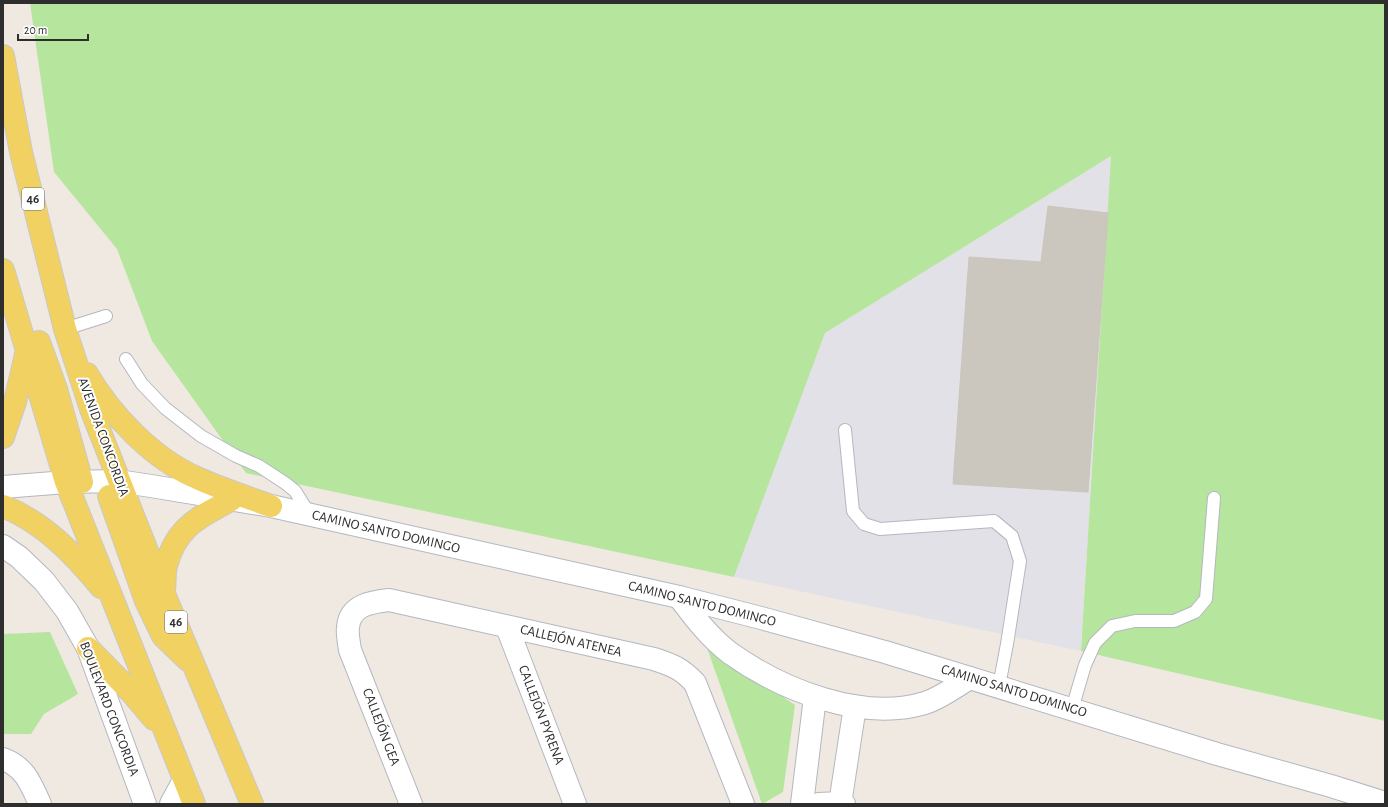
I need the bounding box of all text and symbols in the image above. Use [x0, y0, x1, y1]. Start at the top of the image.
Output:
scale bar [18, 16, 88, 42]
text: 20 m [24, 24, 47, 36]
road number: 46 [22, 188, 44, 210]
street label: AVENIDA CONCORDIA [75, 376, 131, 498]
street label: CAMINO SANTO DOMINGO [311, 508, 462, 556]
street label: CAMINO SANTO DOMINGO [627, 579, 777, 629]
road number: 46 [165, 611, 187, 633]
street label: CALLEJÓN ATENEA [519, 620, 624, 660]
street label: BOULEVARD CONCORDIA [77, 640, 141, 778]
street label: CALLEJÓN PYRENA [516, 662, 569, 767]
street label: CAMINO SANTO DOMINGO [939, 662, 1089, 720]
street label: CALLEJÓN GEA [360, 685, 405, 768]

